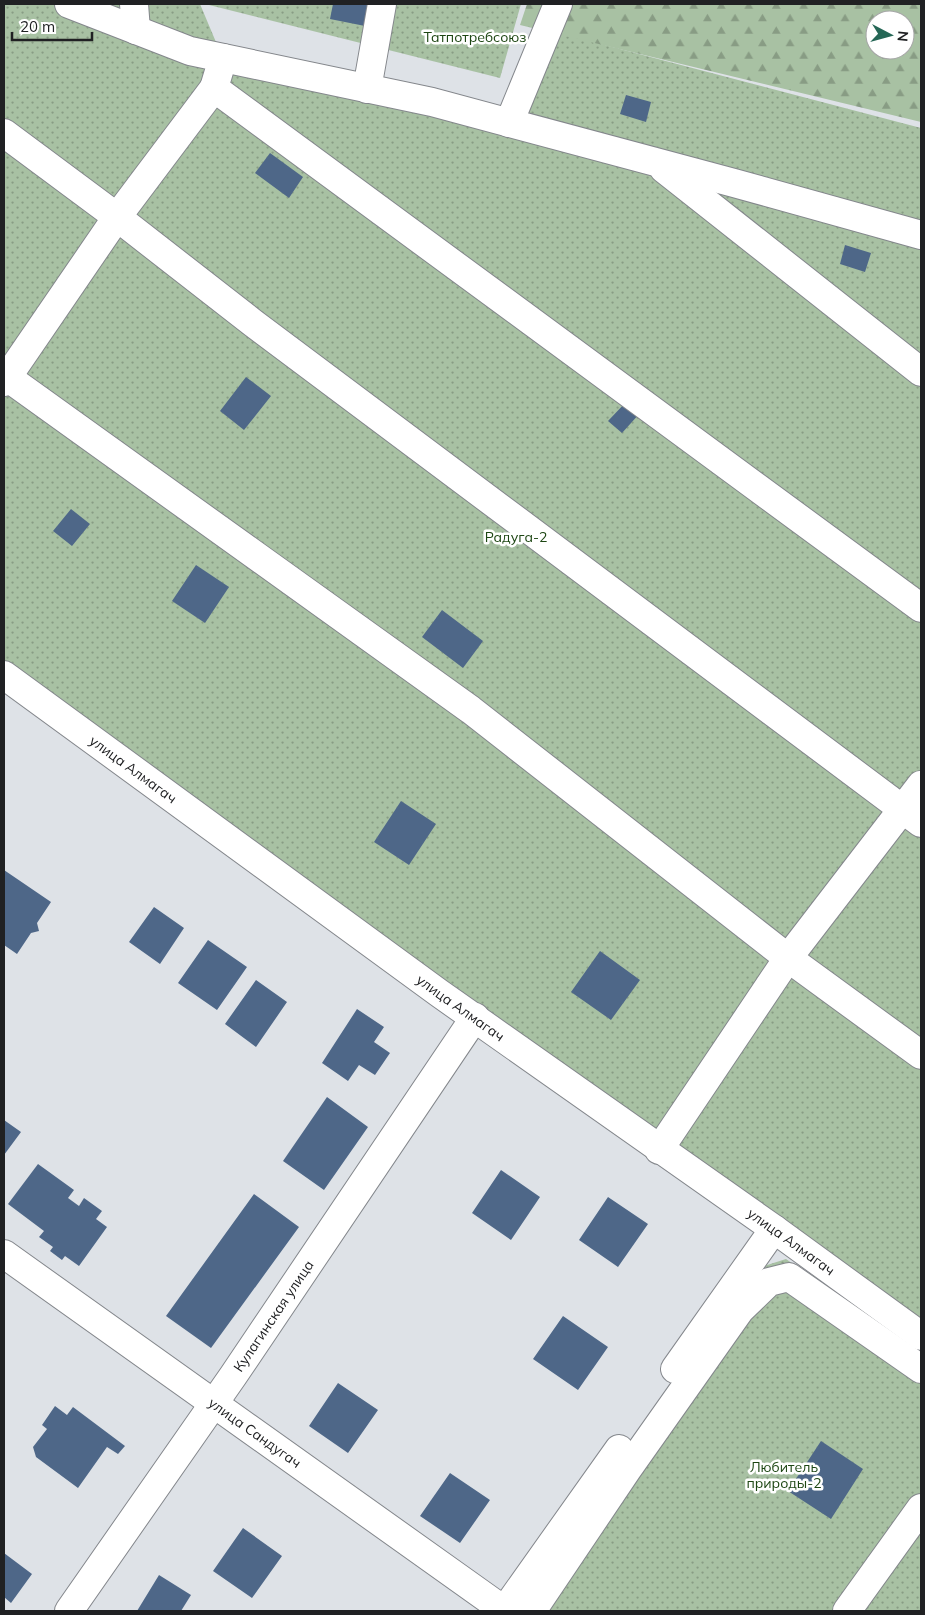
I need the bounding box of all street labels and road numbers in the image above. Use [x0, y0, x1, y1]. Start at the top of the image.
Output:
street label: улица Алмагач [86, 732, 180, 807]
street label: улица Алмагач [413, 971, 508, 1045]
street label: улица Алмагач [744, 1204, 838, 1279]
street label: Кулагинская улица [229, 1257, 318, 1375]
street label: улица Сандугач [205, 1394, 305, 1472]

